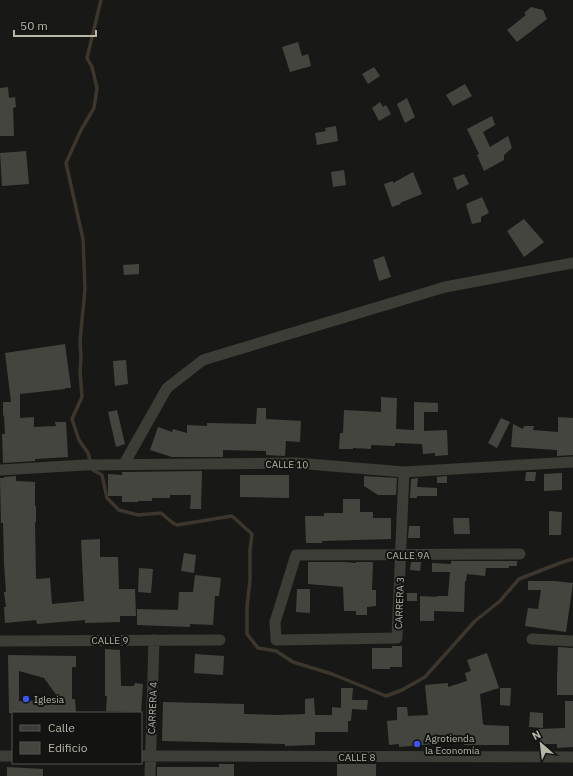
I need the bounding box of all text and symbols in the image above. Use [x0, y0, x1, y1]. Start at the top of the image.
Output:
scale bar [14, 12, 96, 38]
text: 50 m [20, 18, 48, 33]
street label: CALLE 10 [265, 458, 309, 471]
street label: CALLE 9A [386, 549, 430, 562]
street label: CARRERA 3 [392, 577, 407, 629]
street label: CALLE 9 [92, 634, 128, 647]
street label: CARRERA 4 [145, 682, 160, 734]
place label: Iglesia [34, 693, 65, 706]
marker: Iglesia [21, 694, 31, 704]
legend [12, 712, 142, 764]
text: Calle [48, 720, 75, 735]
north arrow [521, 724, 561, 764]
text: N [530, 727, 543, 743]
place label: Agrotienda la Economía [425, 732, 480, 757]
marker: Agrotienda la Economía [412, 739, 422, 749]
text: Edificio [48, 740, 88, 755]
street label: CALLE 8 [339, 751, 375, 764]

